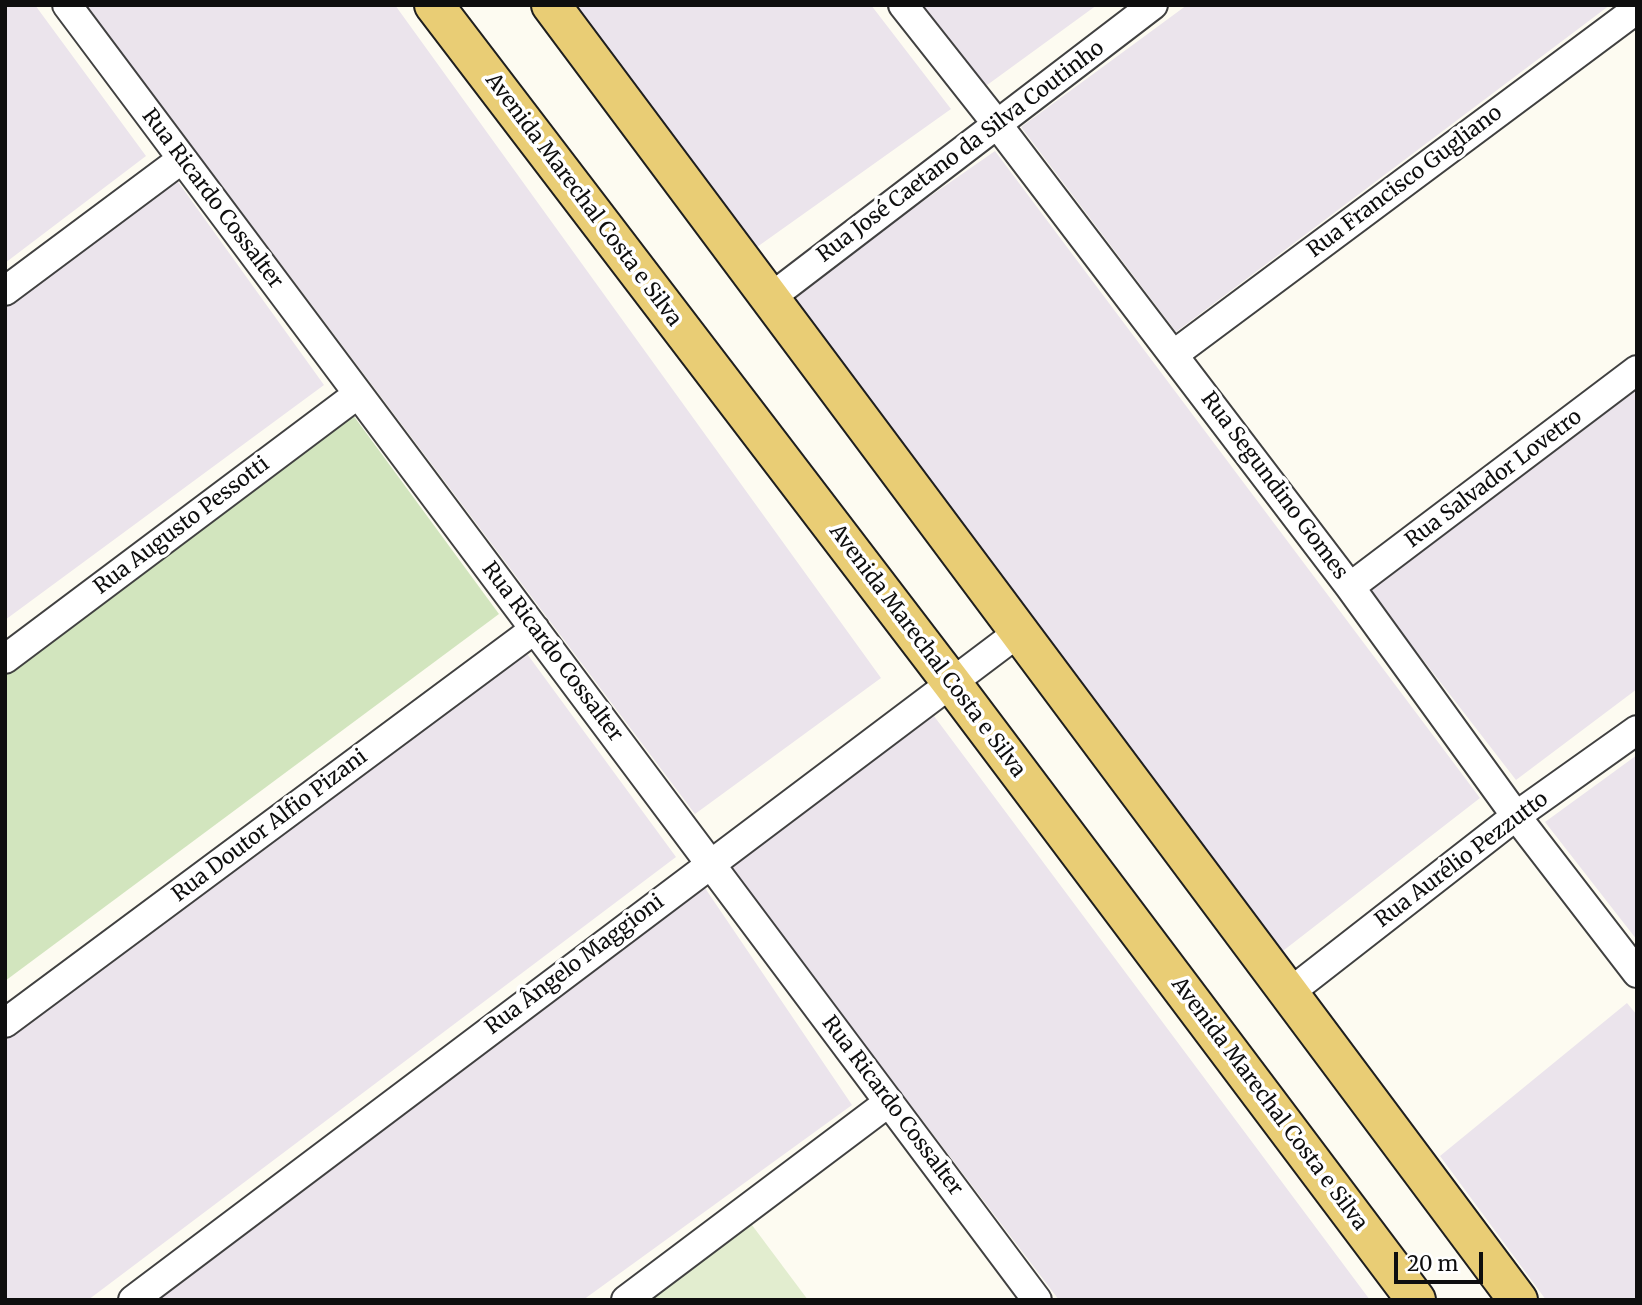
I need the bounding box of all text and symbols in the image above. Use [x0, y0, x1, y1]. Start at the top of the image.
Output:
street label: Rua José Caetano da Silva Coutinho [813, 36, 1109, 268]
street label: Avenida Marechal Costa e Silva [480, 69, 686, 331]
street label: Rua Francisco Gugliano [1303, 101, 1507, 263]
street label: Rua Ricardo Cossalter [136, 104, 288, 294]
street label: Rua Segundino Gomes [1195, 387, 1353, 585]
street label: Rua Salvador Lovetro [1401, 404, 1587, 554]
street label: Rua Augusto Pessotti [89, 452, 275, 600]
street label: Avenida Marechal Costa e Silva [824, 520, 1030, 782]
street label: Rua Ricardo Cossalter [476, 557, 628, 747]
street label: Rua Doutor Alfio Pizani [168, 745, 372, 907]
street label: Rua Aurélio Pezzutto [1371, 787, 1553, 933]
street label: Rua Ângelo Maggioni [481, 890, 669, 1040]
street label: Avenida Marechal Costa e Silva [1166, 973, 1372, 1235]
street label: Rua Ricardo Cossalter [816, 1011, 968, 1201]
scale bar [1397, 1238, 1486, 1282]
text: 20 m [1407, 1250, 1458, 1277]

